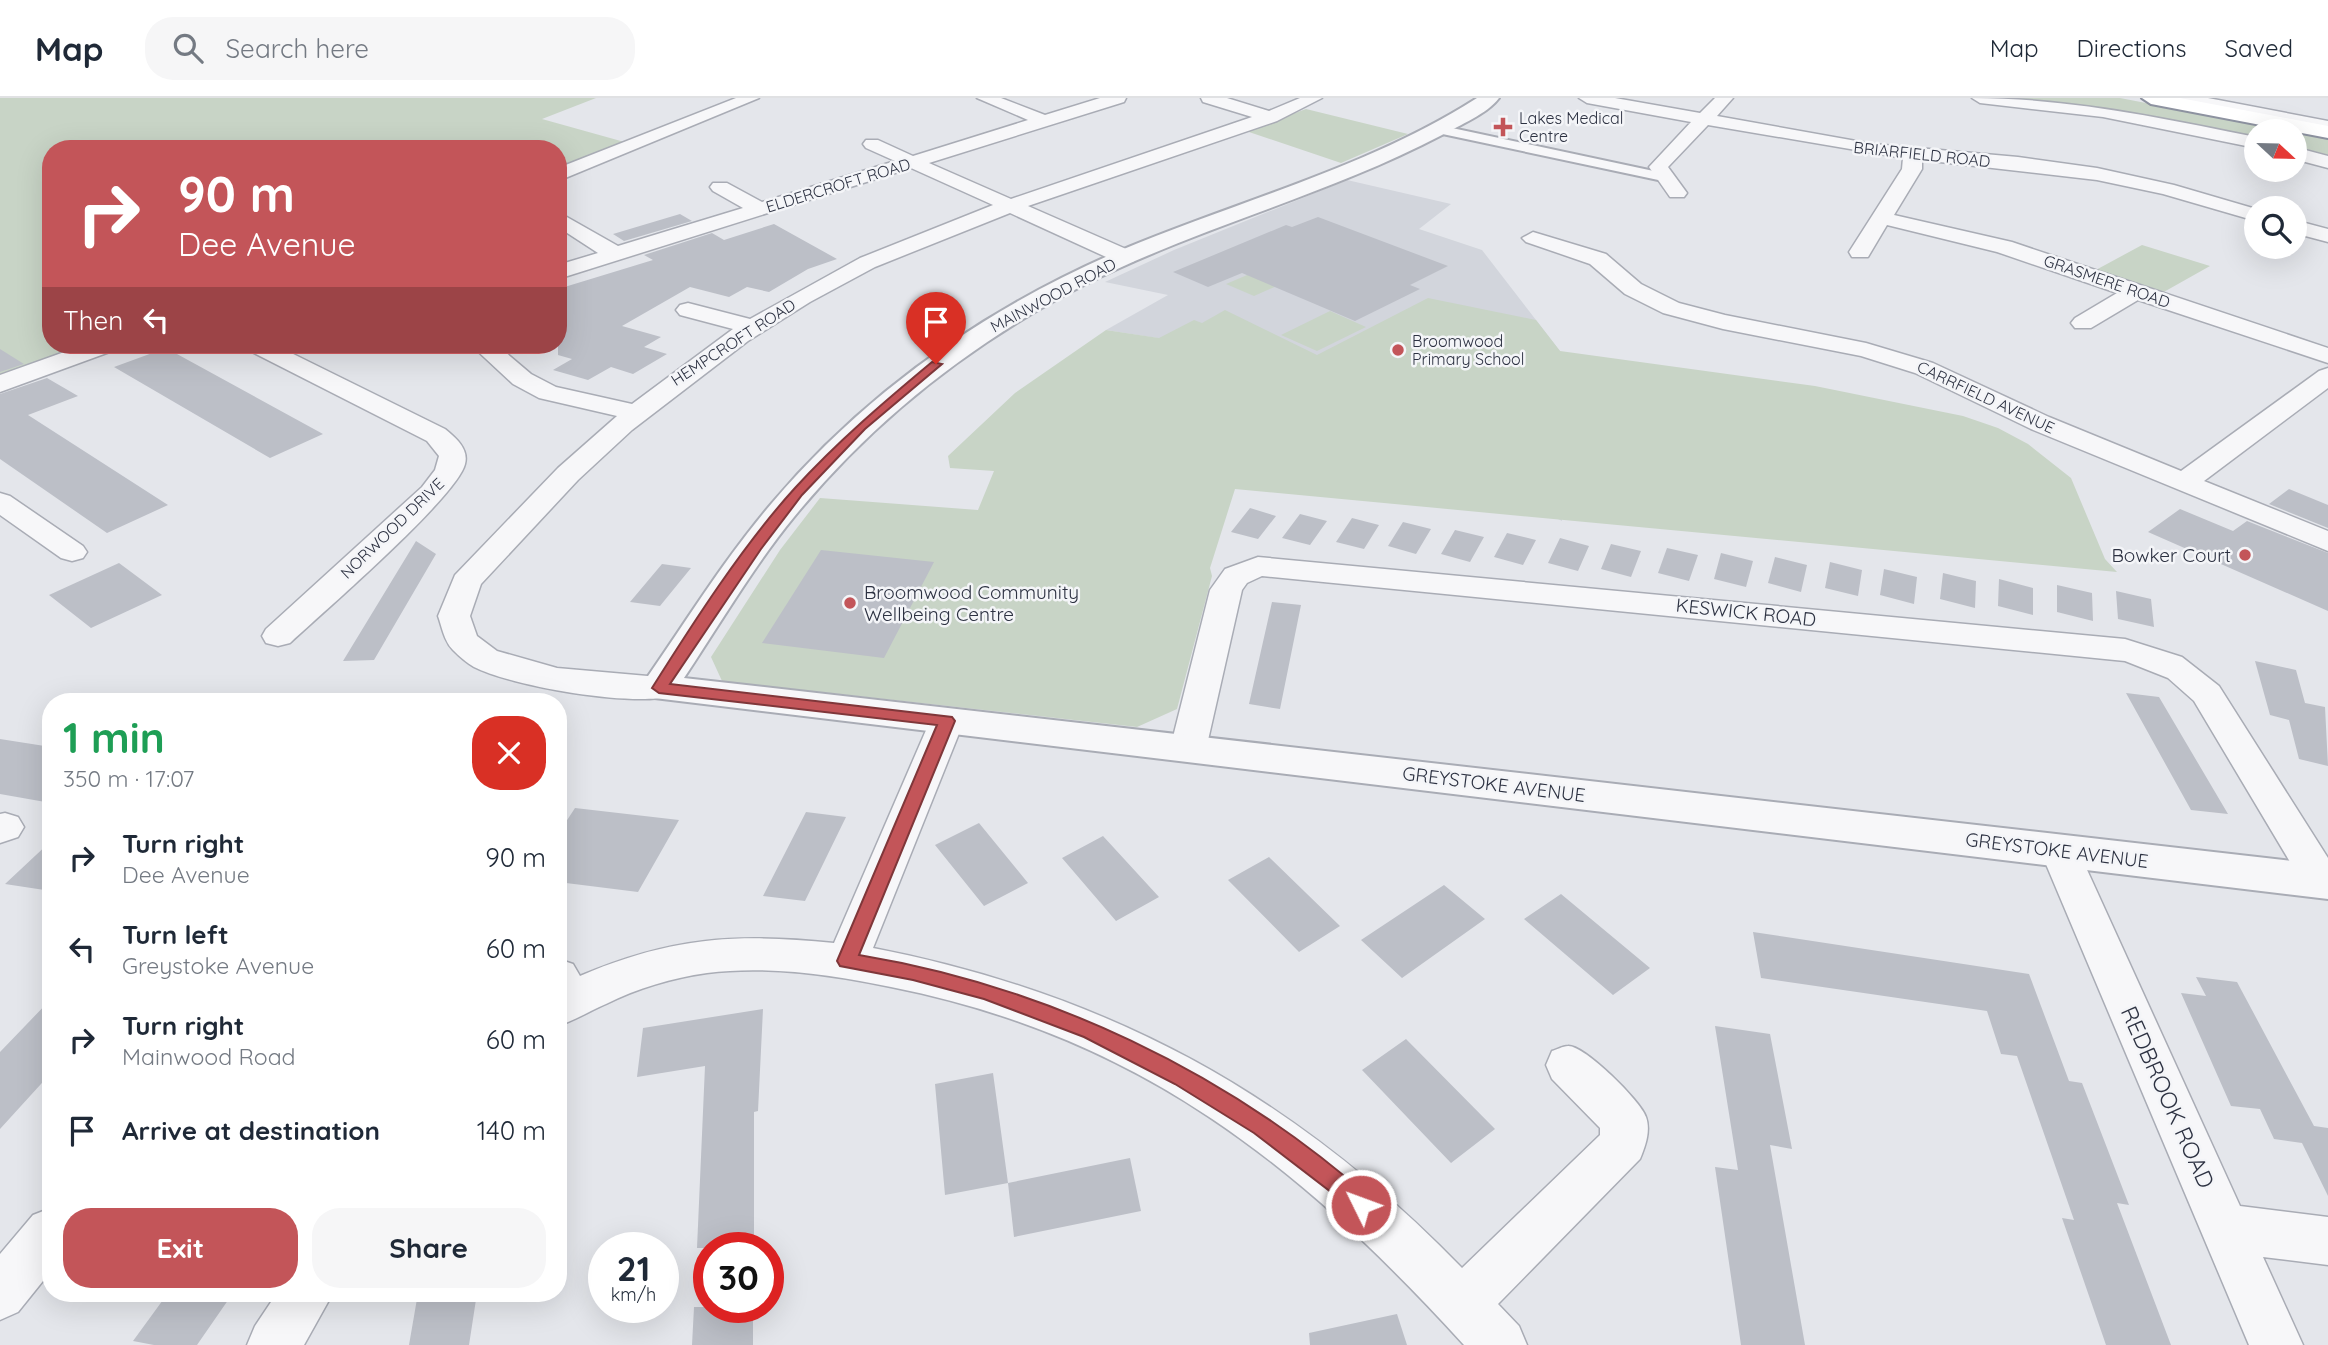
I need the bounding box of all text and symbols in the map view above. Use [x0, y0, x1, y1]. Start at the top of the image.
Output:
search box [145, 17, 635, 80]
text: Map [35, 28, 103, 69]
icon: search [169, 29, 207, 67]
text: Search here [225, 32, 369, 65]
text: Map [1990, 33, 2039, 63]
text: Directions [2077, 33, 2187, 63]
text: Saved [2225, 33, 2293, 63]
place label: Lakes Medical Centre [1519, 108, 1623, 146]
marker: Lakes Medical Centre [1493, 117, 1513, 137]
north arrow [2244, 119, 2306, 182]
map controls [2244, 119, 2307, 259]
street label: BRIARFIELD ROAD [1853, 137, 1991, 171]
street label: ELDERCROFT ROAD [763, 154, 913, 216]
text: 90 m [178, 163, 295, 224]
icon: right [63, 168, 154, 259]
button: search [2244, 196, 2307, 259]
text: Dee Avenue [178, 224, 356, 264]
street label: GRASMERE ROAD [2041, 250, 2173, 312]
street label: MAINWOOD ROAD [987, 253, 1119, 337]
pin [906, 292, 966, 364]
street label: HEMPCROFT ROAD [667, 294, 799, 390]
icon: left [137, 301, 175, 339]
icon: arrive [917, 303, 955, 341]
text: Then [63, 304, 123, 337]
place label: Broomwood Primary School [1412, 331, 1524, 369]
marker: Broomwood Primary School [1390, 342, 1406, 358]
street label: CARRFIELD AVENUE [1914, 356, 2058, 438]
street label: NORWOOD DRIVE [336, 473, 448, 583]
place label: Bowker Court [2111, 543, 2231, 567]
marker: Bowker Court [2237, 547, 2253, 563]
place label: Broomwood Community Wellbeing Centre [864, 580, 1079, 626]
street label: KESWICK ROAD [1675, 593, 1817, 631]
marker: Broomwood Community Wellbeing Centre [842, 595, 858, 611]
text: 1 min [63, 711, 165, 764]
button: close [472, 716, 546, 790]
street label: GREYSTOKE AVENUE [1401, 761, 1587, 807]
text: 350 m · 17:07 [63, 764, 194, 793]
text: Turn right [122, 827, 244, 860]
street label: GREYSTOKE AVENUE [1964, 827, 2150, 873]
icon: right [63, 839, 101, 877]
text: 90 m [485, 841, 546, 874]
text: Dee Avenue [122, 860, 250, 889]
text: Turn left [122, 918, 229, 951]
icon: left [63, 930, 101, 968]
text: 60 m [486, 932, 546, 965]
text: Greystoke Avenue [122, 951, 314, 980]
street label: REDBROOK ROAD [2115, 1001, 2221, 1193]
text: Turn right [122, 1009, 244, 1042]
icon: right [63, 1021, 101, 1059]
text: 60 m [486, 1023, 546, 1056]
text: Mainwood Road [122, 1042, 296, 1071]
icon: arrive [63, 1112, 101, 1150]
text: Arrive at destination [122, 1114, 380, 1147]
text: 140 m [477, 1114, 546, 1147]
position arrow [1324, 1168, 1398, 1242]
button: Exit [63, 1208, 298, 1288]
button: Share [312, 1208, 546, 1288]
speed limit sign: 30 [693, 1232, 784, 1323]
text: 21 [617, 1246, 650, 1290]
text: km/h [611, 1283, 656, 1306]

